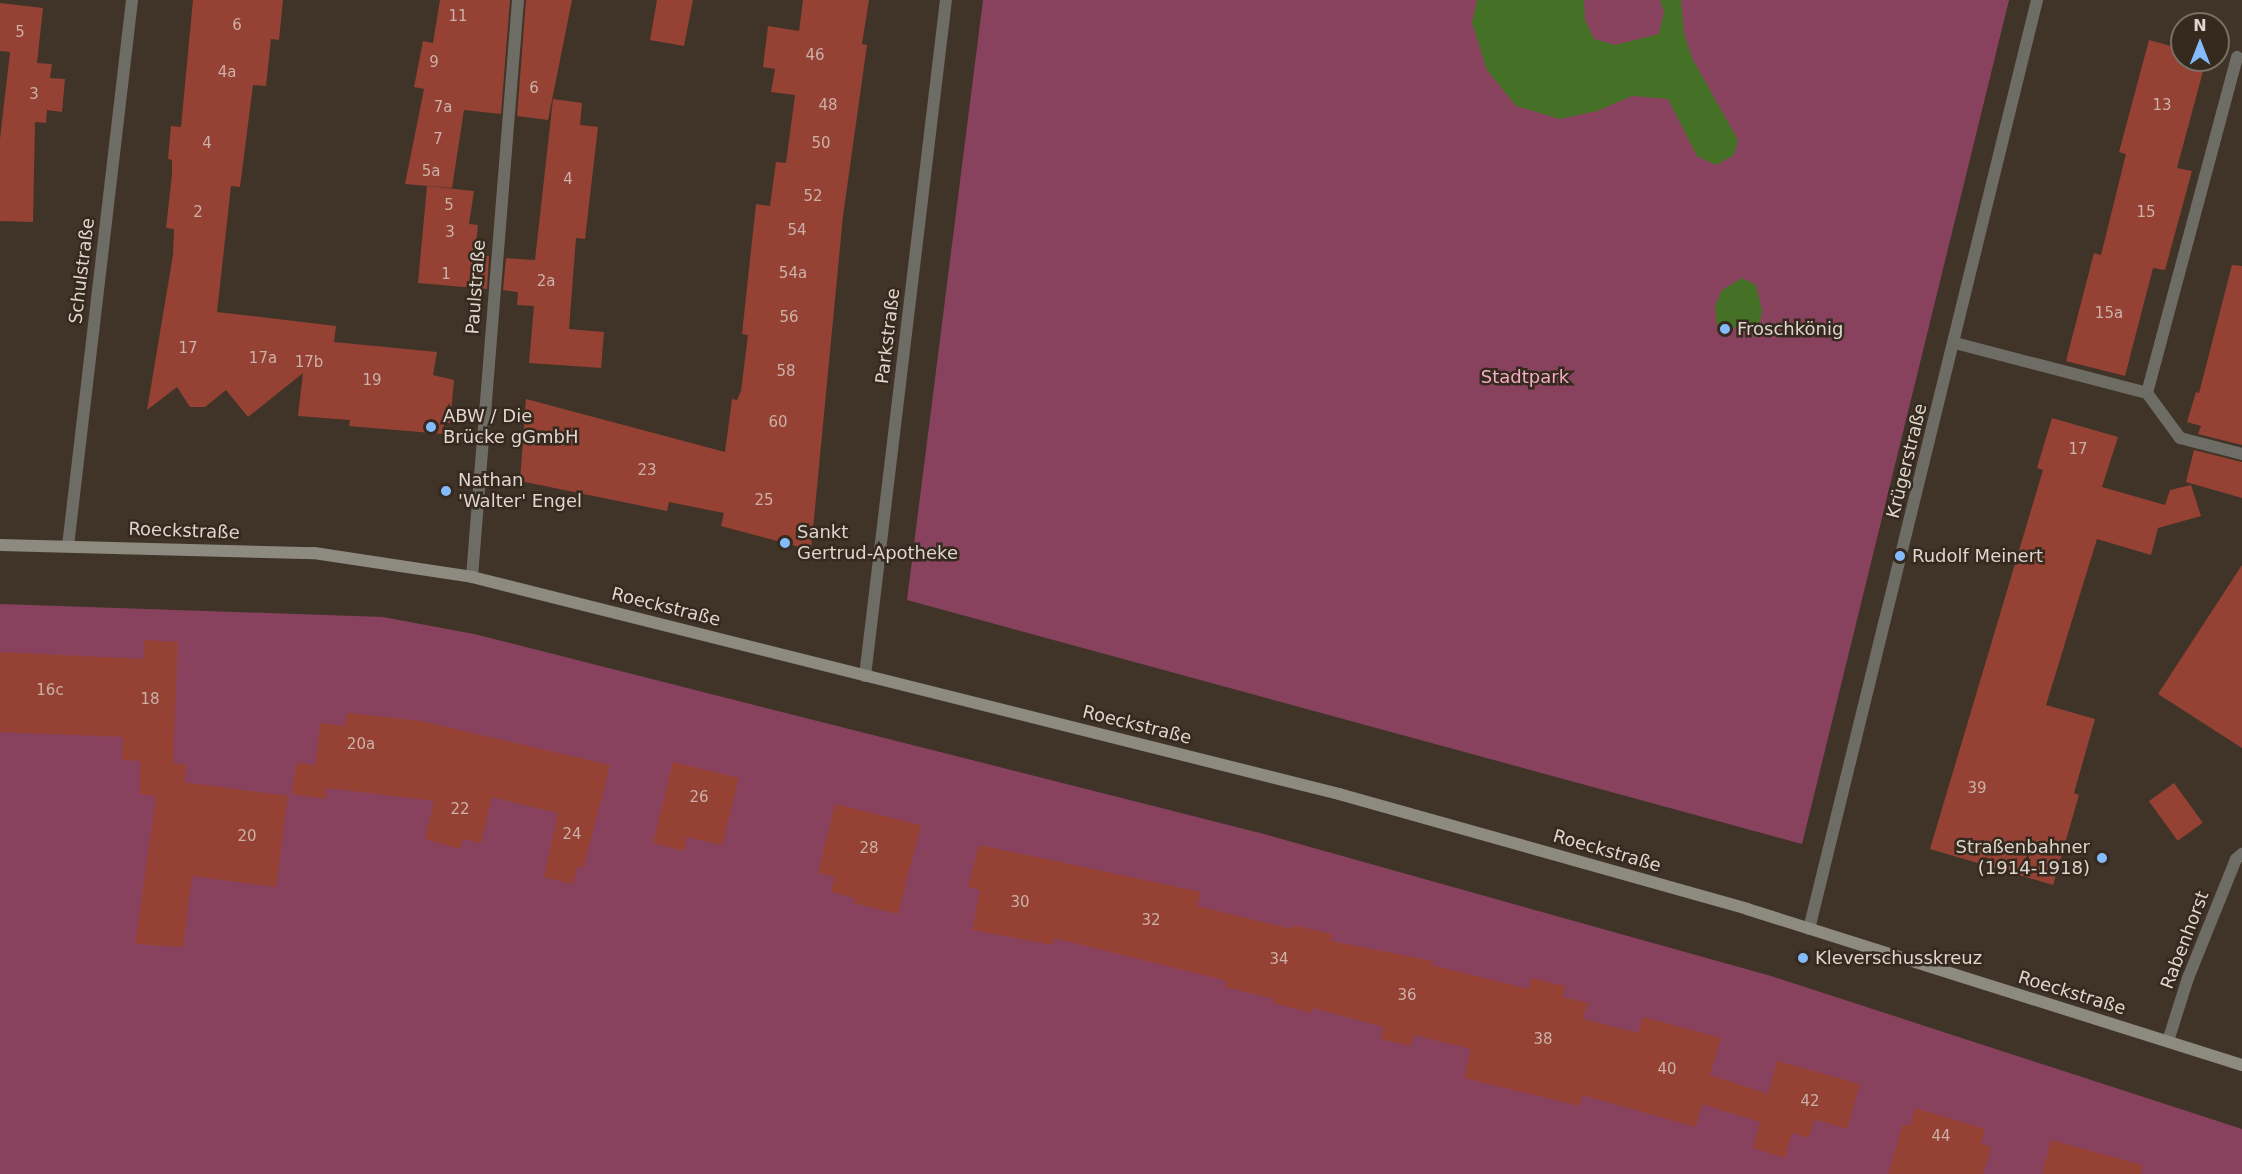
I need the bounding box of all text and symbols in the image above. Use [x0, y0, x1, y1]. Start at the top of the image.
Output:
house number: 11 [448, 8, 468, 26]
north arrow [2170, 12, 2230, 72]
text: N [2193, 16, 2207, 35]
house number: 6 [232, 17, 242, 35]
house number: 5 [15, 24, 25, 42]
house number: 46 [805, 47, 825, 65]
house number: 9 [429, 54, 439, 72]
house number: 4a [218, 64, 236, 82]
house number: 6 [529, 80, 539, 98]
house number: 3 [29, 86, 39, 104]
house number: 48 [818, 97, 838, 115]
house number: 13 [2152, 97, 2172, 115]
house number: 7a [434, 99, 452, 117]
house number: 7 [433, 131, 443, 149]
house number: 4 [202, 135, 212, 153]
house number: 50 [811, 135, 831, 153]
house number: 5a [422, 163, 440, 181]
house number: 4 [563, 171, 573, 189]
house number: 52 [803, 188, 823, 206]
house number: 5 [444, 197, 454, 215]
house number: 2 [193, 204, 203, 222]
house number: 15 [2136, 204, 2156, 222]
street label: Schulstraße [65, 217, 99, 325]
house number: 54 [787, 222, 807, 240]
house number: 3 [445, 224, 455, 242]
street label: Paulstraße [462, 239, 490, 335]
house number: 54a [779, 265, 807, 283]
house number: 1 [441, 266, 451, 284]
house number: 2a [537, 273, 555, 291]
street label: Parkstraße [871, 287, 905, 385]
house number: 15a [2095, 305, 2123, 323]
house number: 56 [779, 309, 799, 327]
place label: Froschkönig [1737, 318, 1843, 340]
marker: Froschkönig [1718, 322, 1732, 336]
house number: 17 [178, 340, 198, 358]
house number: 17a [249, 350, 277, 368]
house number: 17b [295, 354, 323, 372]
house number: 58 [776, 363, 796, 381]
park label: Stadtpark [1481, 366, 1569, 388]
house number: 19 [362, 372, 382, 390]
street label: Krügerstraße [1882, 401, 1932, 521]
place label: ABW / Die Brücke gGmbH [443, 406, 579, 448]
house number: 60 [768, 414, 788, 432]
marker: ABW / Die Brücke gGmbH [424, 420, 438, 434]
house number: 17 [2068, 441, 2088, 459]
house number: 23 [637, 462, 657, 480]
place label: Nathan 'Walter' Engel [458, 470, 582, 512]
marker: Nathan 'Walter' Engel [439, 484, 453, 498]
house number: 25 [754, 492, 774, 510]
street label: Roeckstraße [128, 518, 240, 544]
place label: Sankt Gertrud-Apotheke [797, 522, 958, 564]
marker: Sankt Gertrud-Apotheke [778, 536, 792, 550]
place label: Rudolf Meinert [1912, 545, 2043, 567]
marker: Rudolf Meinert [1893, 549, 1907, 563]
street label: Roeckstraße [609, 583, 723, 631]
house number: 16c [36, 682, 64, 700]
house number: 18 [140, 691, 160, 709]
street label: Roeckstraße [1080, 701, 1194, 749]
house number: 20a [347, 736, 375, 754]
house number: 39 [1967, 780, 1987, 798]
house number: 26 [689, 789, 709, 807]
house number: 22 [450, 801, 470, 819]
street label: Roeckstraße [1550, 825, 1664, 877]
house number: 24 [562, 826, 582, 844]
house number: 20 [237, 828, 257, 846]
place label: Straßenbahner (1914-1918) [1956, 837, 2090, 880]
house number: 28 [859, 840, 879, 858]
marker: Straßenbahner (1914-1918) [2095, 851, 2109, 865]
street label: Rabenhorst [2156, 888, 2214, 992]
house number: 30 [1010, 894, 1030, 912]
house number: 32 [1141, 912, 1161, 930]
place label: Kleverschusskreuz [1815, 947, 1982, 969]
house number: 34 [1269, 951, 1289, 969]
marker: Kleverschusskreuz [1796, 951, 1810, 965]
street label: Roeckstraße [2016, 966, 2128, 1020]
house number: 36 [1397, 987, 1417, 1005]
house number: 38 [1533, 1031, 1553, 1049]
house number: 40 [1657, 1061, 1677, 1079]
house number: 42 [1800, 1093, 1820, 1111]
house number: 44 [1931, 1128, 1951, 1146]

